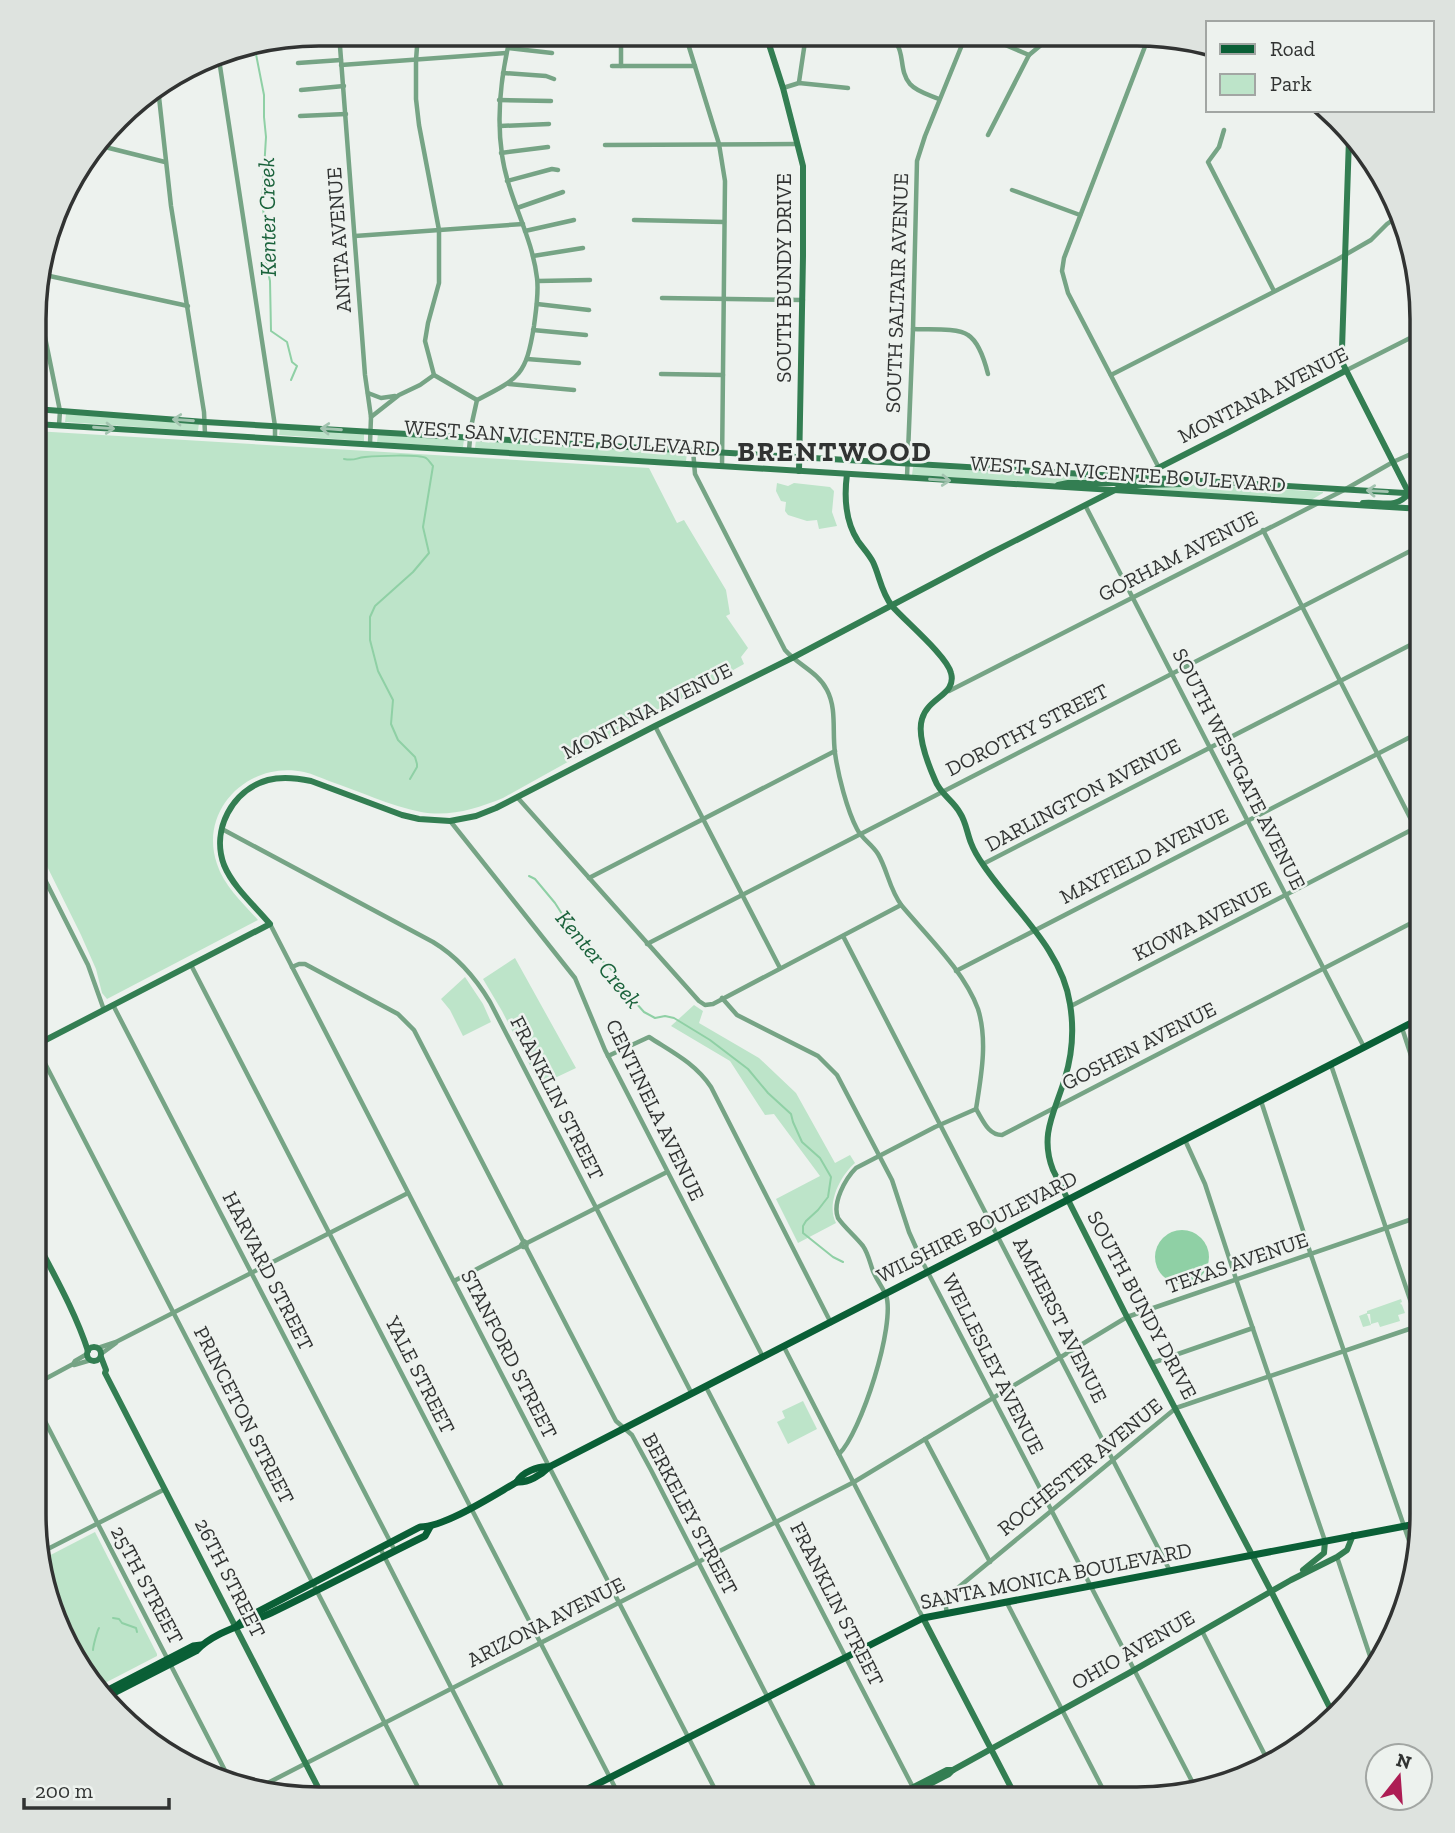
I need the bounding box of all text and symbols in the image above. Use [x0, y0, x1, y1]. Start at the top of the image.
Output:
legend [1206, 21, 1434, 112]
text: Road [1270, 36, 1316, 61]
text: Park [1270, 71, 1312, 96]
water label: Kenter Creek [252, 157, 282, 277]
street label: ANITA AVENUE [321, 166, 356, 314]
street label: SOUTH BUNDY DRIVE [771, 173, 796, 383]
street label: SOUTH SALTAIR AVENUE [880, 173, 913, 413]
street label: MONTANA AVENUE [1174, 341, 1352, 448]
one-way arrow [172, 413, 195, 426]
street label: WEST SAN VICENTE BOULEVARD [403, 414, 721, 461]
one-way arrow [92, 422, 114, 435]
one-way arrow [321, 422, 343, 435]
district label: BRENTWOOD [737, 435, 933, 468]
street label: WEST SAN VICENTE BOULEVARD [969, 450, 1287, 497]
one-way arrow [928, 474, 951, 487]
one-way arrow [1365, 485, 1388, 498]
street label: GORHAM AVENUE [1094, 505, 1262, 607]
street label: SOUTH WESTGATE AVENUE [1168, 644, 1311, 894]
street label: MONTANA AVENUE [558, 657, 736, 764]
street label: DOROTHY STREET [942, 678, 1112, 781]
street label: DARLINGTON AVENUE [981, 732, 1185, 857]
street label: MAYFIELD AVENUE [1055, 802, 1232, 909]
street label: KIOWA AVENUE [1129, 875, 1275, 966]
water label: Kenter Creek [550, 904, 648, 1014]
street label: GOSHEN AVENUE [1057, 996, 1220, 1095]
street label: FRANKLIN STREET [505, 1012, 610, 1184]
street label: CENTINELA AVENUE [601, 1015, 710, 1205]
street label: WILSHIRE BOULEVARD [872, 1165, 1081, 1288]
street label: HARVARD STREET [218, 1187, 319, 1354]
street label: SOUTH BUNDY DRIVE [1082, 1206, 1203, 1403]
street label: TEXAS AVENUE [1162, 1227, 1311, 1299]
street label: AMHERST AVENUE [1008, 1233, 1113, 1407]
street label: STANFORD STREET [456, 1265, 563, 1442]
street label: WELLESLEY AVENUE [937, 1269, 1050, 1458]
street label: YALE STREET [380, 1311, 461, 1438]
street label: PRINCETON STREET [189, 1322, 300, 1508]
street label: ROCHESTER AVENUE [992, 1393, 1167, 1541]
street label: BERKELEY STREET [637, 1429, 744, 1599]
street label: 26TH STREET [190, 1514, 271, 1642]
street label: FRANKLIN STREET [785, 1518, 890, 1690]
street label: 25TH STREET [106, 1521, 189, 1648]
street label: SANTA MONICA BOULEVARD [918, 1537, 1194, 1614]
street label: ARIZONA AVENUE [463, 1571, 629, 1672]
street label: OHIO AVENUE [1067, 1604, 1199, 1695]
north arrow [1364, 1742, 1434, 1812]
text: N [1394, 1748, 1414, 1774]
scale bar [24, 1766, 170, 1810]
text: 200 m [35, 1778, 93, 1803]

